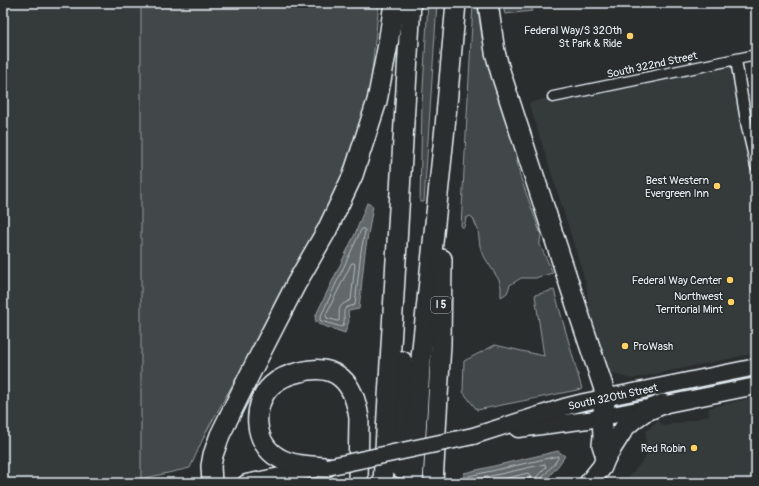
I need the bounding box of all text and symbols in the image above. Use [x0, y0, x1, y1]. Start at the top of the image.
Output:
place label: Federal Way/S 320th St Park & Ride [524, 24, 623, 50]
marker: Federal Way/S 320th St Park & Ride [625, 31, 635, 41]
street label: South 322nd Street [606, 49, 699, 81]
place label: Best Western Evergreen Inn [645, 174, 709, 200]
marker: Best Western Evergreen Inn [712, 181, 722, 191]
place label: Federal Way Center [632, 274, 722, 287]
marker: Federal Way Center [725, 275, 735, 285]
place label: Northwest Territorial Mint [656, 290, 724, 316]
road number: I 5 [431, 297, 451, 313]
marker: Northwest Territorial Mint [726, 297, 736, 307]
place label: ProWash [633, 340, 673, 353]
marker: ProWash [620, 341, 630, 351]
street label: South 320th Street [567, 381, 660, 413]
place label: Red Robin [641, 442, 686, 455]
marker: Red Robin [689, 443, 699, 453]

